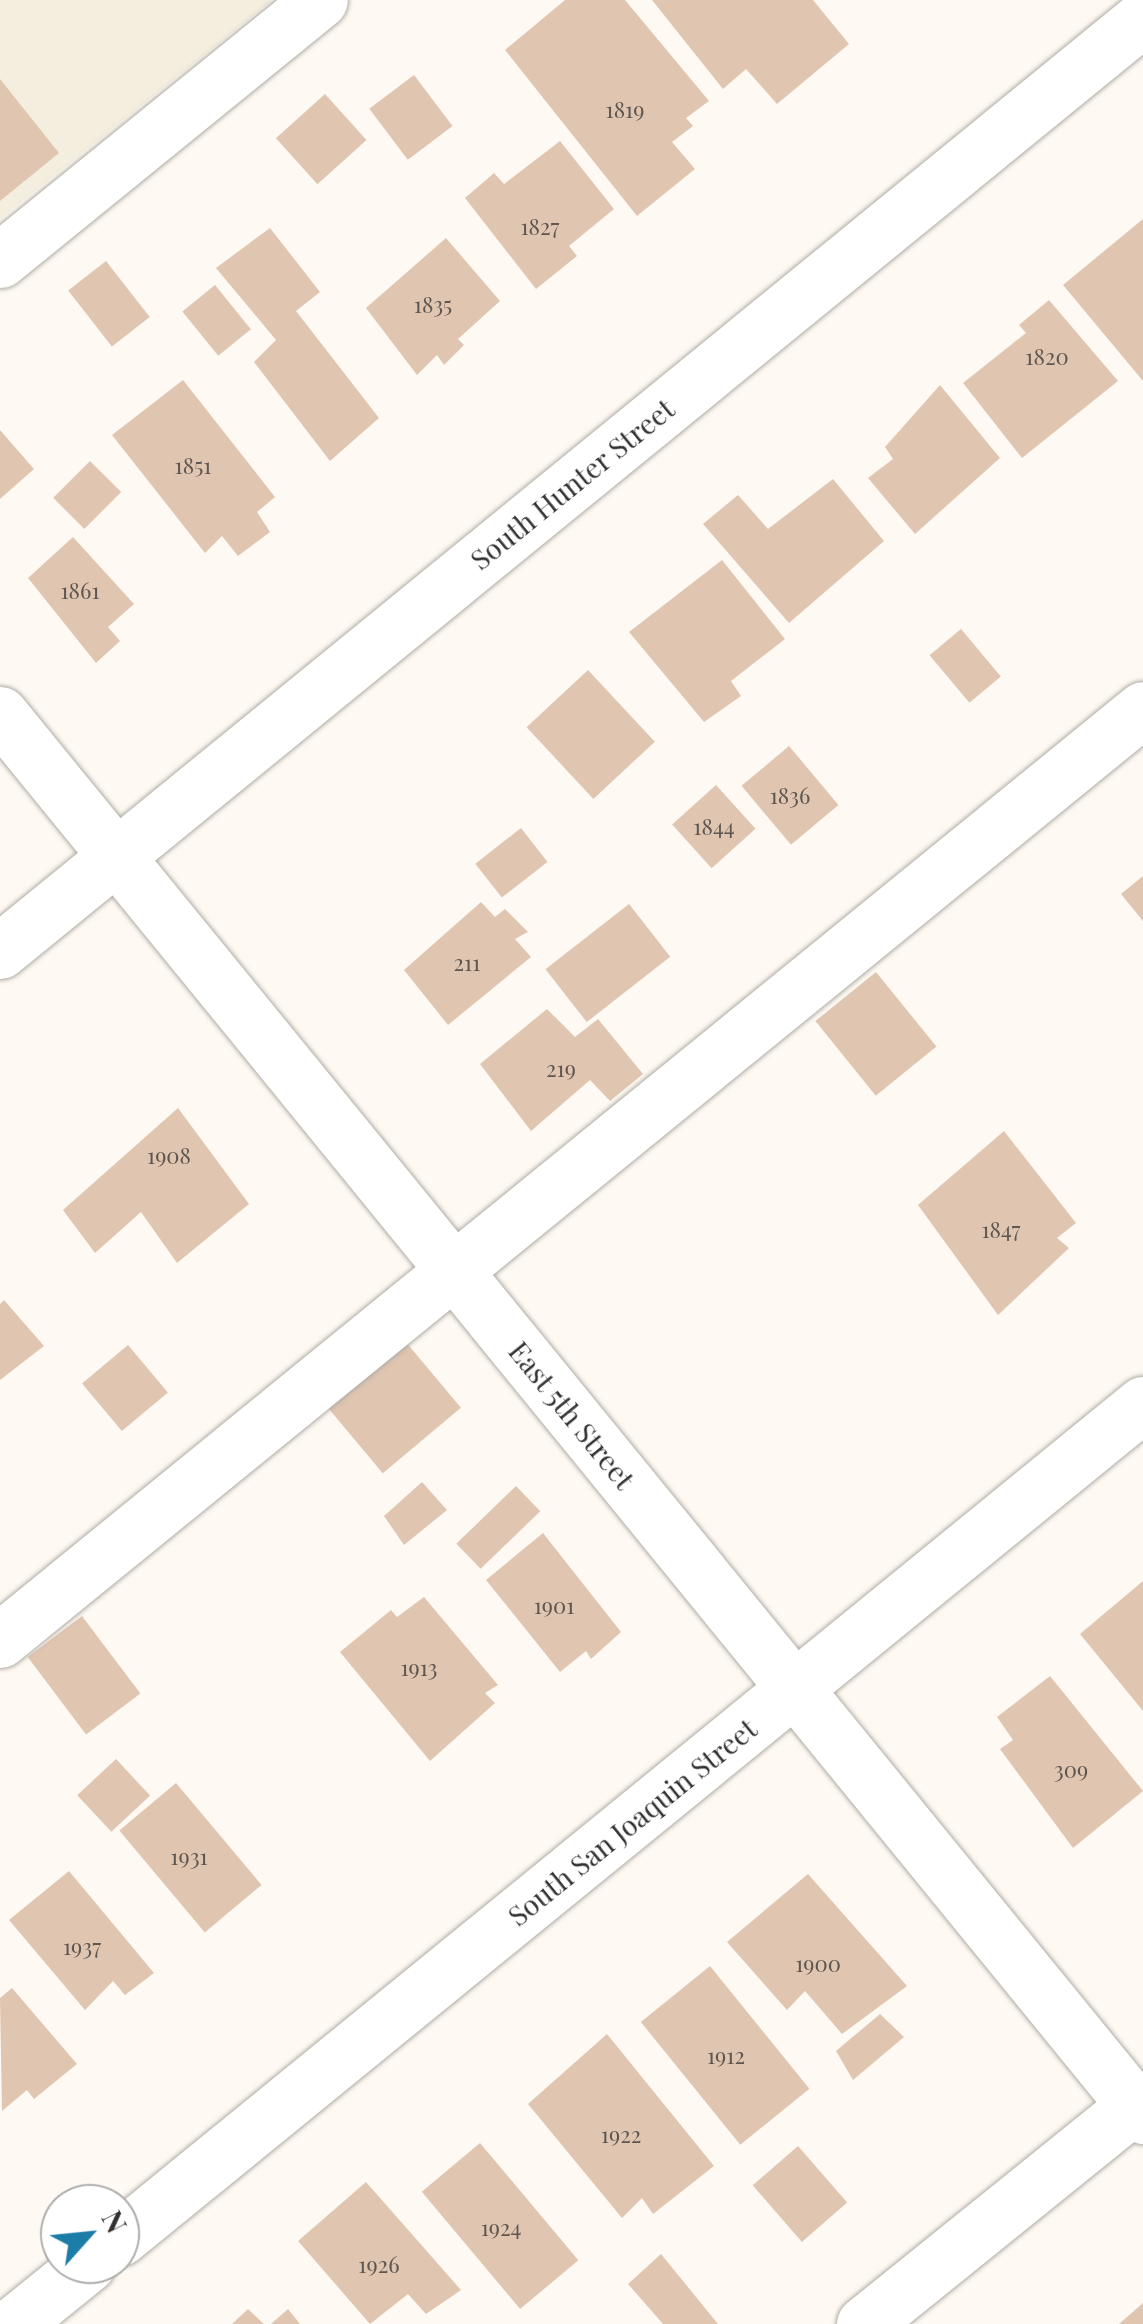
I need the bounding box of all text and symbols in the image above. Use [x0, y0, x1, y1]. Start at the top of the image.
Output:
house number: 1819 [606, 97, 644, 123]
house number: 1827 [520, 214, 560, 240]
house number: 1835 [414, 292, 452, 318]
house number: 1820 [1025, 344, 1069, 370]
street label: South Hunter Street [463, 391, 681, 577]
house number: 1851 [175, 453, 211, 479]
house number: 1861 [60, 578, 100, 604]
house number: 1836 [770, 783, 810, 809]
house number: 1844 [693, 814, 735, 840]
house number: 211 [454, 950, 480, 976]
house number: 219 [546, 1056, 576, 1082]
house number: 1908 [147, 1143, 191, 1169]
house number: 1847 [981, 1217, 1021, 1243]
street label: East 5th Street [502, 1334, 642, 1496]
house number: 1901 [534, 1593, 574, 1619]
house number: 1913 [400, 1655, 438, 1681]
street label: South San Joaquin Street [501, 1711, 763, 1933]
house number: 309 [1054, 1757, 1088, 1783]
house number: 1931 [170, 1844, 208, 1870]
house number: 1937 [63, 1934, 101, 1960]
house number: 1900 [795, 1951, 841, 1977]
house number: 1912 [707, 2043, 745, 2069]
house number: 1922 [601, 2122, 641, 2148]
north arrow [40, 2184, 140, 2284]
text: N [94, 2204, 136, 2238]
house number: 1924 [481, 2215, 521, 2241]
house number: 1926 [358, 2252, 400, 2278]

